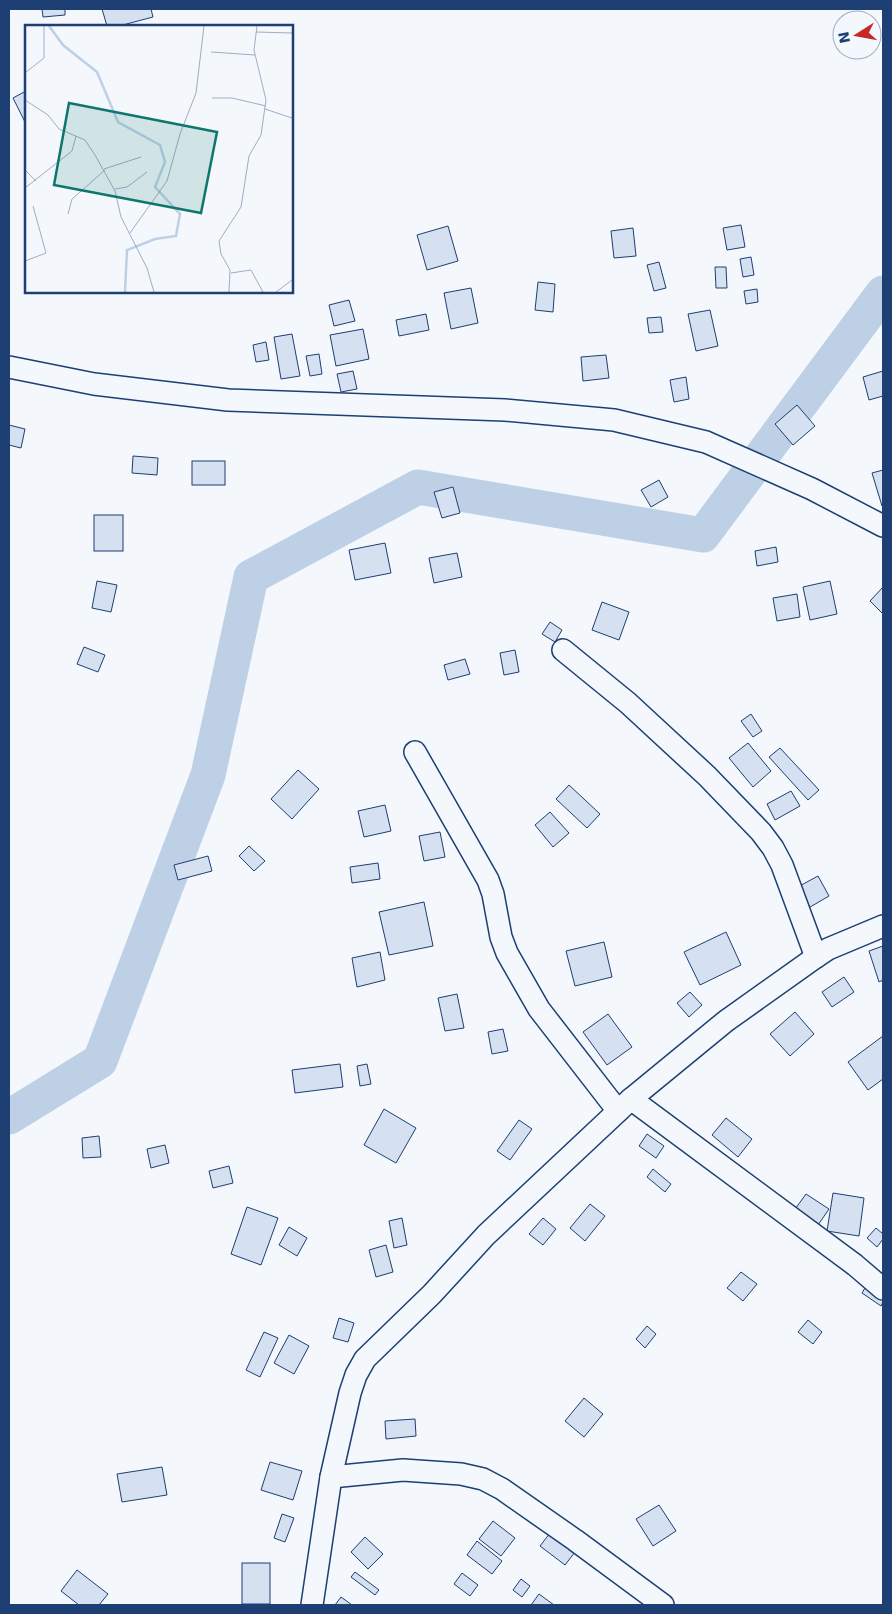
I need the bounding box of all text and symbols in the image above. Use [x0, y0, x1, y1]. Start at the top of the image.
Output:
north arrow [832, 10, 882, 60]
inset map [25, 25, 292, 292]
text: N [835, 30, 853, 45]

